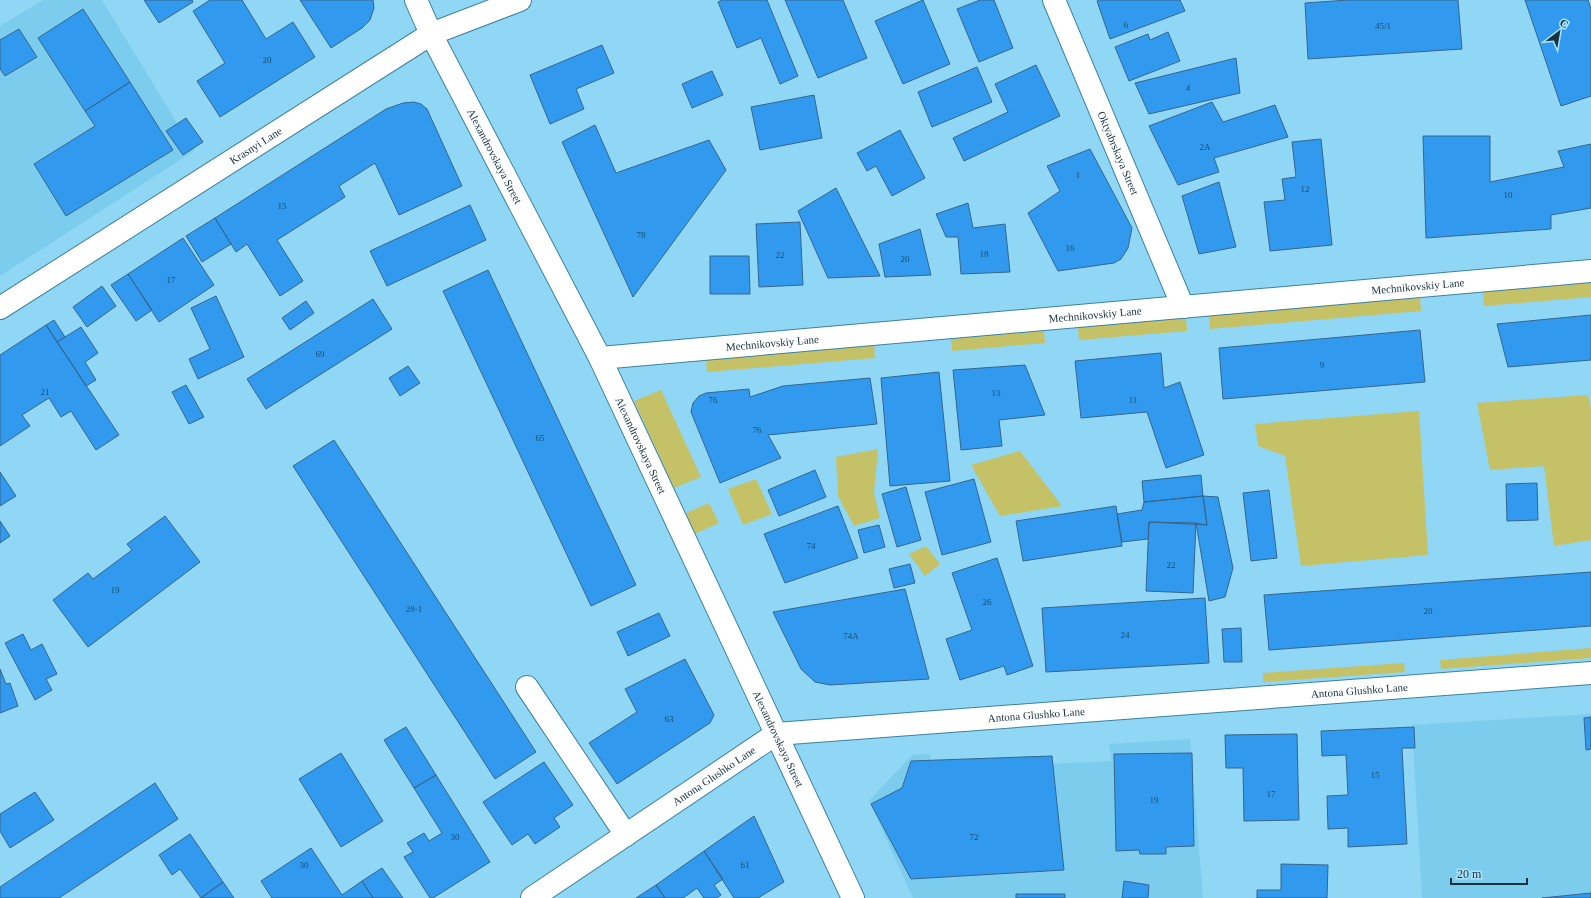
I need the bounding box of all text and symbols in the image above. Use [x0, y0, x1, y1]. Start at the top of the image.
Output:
north arrow [1539, 12, 1579, 52]
text: С [1558, 16, 1571, 31]
house number: 6 [1124, 20, 1129, 30]
house number: 45/1 [1375, 21, 1391, 31]
house number: 20 [263, 55, 272, 65]
house number: 4 [1186, 83, 1191, 93]
street label: Alexandrovskaya Street [465, 107, 524, 206]
street label: Oktyabrskaya Street [1095, 109, 1141, 197]
street label: Krasnyi Lane [227, 124, 284, 166]
house number: 2А [1200, 142, 1211, 152]
house number: 1 [1076, 170, 1080, 180]
house number: 12 [1301, 184, 1310, 194]
house number: 10 [1504, 190, 1513, 200]
house number: 15 [278, 201, 287, 211]
house number: 78 [637, 230, 646, 240]
house number: 16 [1066, 243, 1075, 253]
house number: 18 [980, 249, 989, 259]
house number: 22 [776, 250, 785, 260]
house number: 20 [901, 254, 910, 264]
house number: 17 [167, 275, 176, 285]
street label: Mechnikovskiy Lane [1371, 276, 1465, 296]
street label: Mechnikovskiy Lane [1048, 304, 1142, 325]
street label: Mechnikovskiy Lane [725, 333, 819, 353]
house number: 69 [316, 349, 325, 359]
house number: 9 [1320, 360, 1325, 370]
house number: 21 [41, 387, 50, 397]
house number: 13 [992, 388, 1001, 398]
street label: Alexandrovskaya Street [613, 395, 669, 496]
house number: 76 [709, 395, 718, 405]
house number: 11 [1129, 395, 1137, 405]
house number: 76 [753, 425, 762, 435]
house number: 65 [536, 433, 545, 443]
house number: 74 [807, 541, 816, 551]
house number: 22 [1167, 560, 1176, 570]
house number: 19 [111, 585, 120, 595]
house number: 26 [983, 597, 992, 607]
house number: 28-1 [406, 604, 422, 614]
house number: 20 [1424, 606, 1433, 616]
house number: 24 [1121, 630, 1130, 640]
house number: 74А [843, 631, 859, 641]
street label: Antona Glushko Lane [1310, 681, 1408, 700]
street label: Alexandrovskaya Street [751, 688, 806, 789]
street label: Antona Glushko Lane [987, 705, 1085, 724]
house number: 63 [665, 714, 674, 724]
street label: Antona Glushko Lane [670, 744, 758, 808]
house number: 15 [1371, 770, 1380, 780]
house number: 17 [1267, 789, 1276, 799]
house number: 19 [1150, 795, 1159, 805]
house number: 30 [451, 832, 460, 842]
house number: 72 [970, 832, 979, 842]
house number: 30 [300, 860, 309, 870]
house number: 61 [741, 860, 750, 870]
scale bar [1451, 860, 1527, 886]
text: 20 m [1457, 867, 1482, 881]

